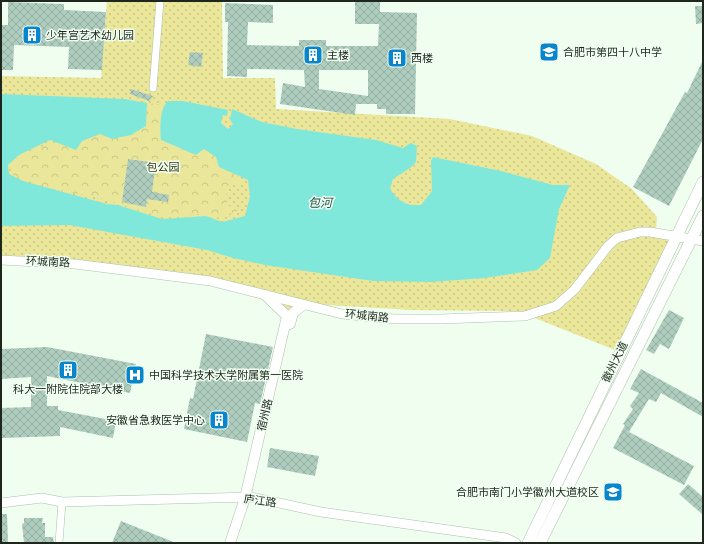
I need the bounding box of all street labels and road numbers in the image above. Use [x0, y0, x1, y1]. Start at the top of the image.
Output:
street label: 环城南路 [26, 254, 70, 270]
street label: 环城南路 [344, 307, 390, 325]
street label: 徽州大道 [600, 339, 630, 385]
street label: 宿州路 [255, 397, 275, 433]
street label: 庐江路 [243, 492, 277, 510]

